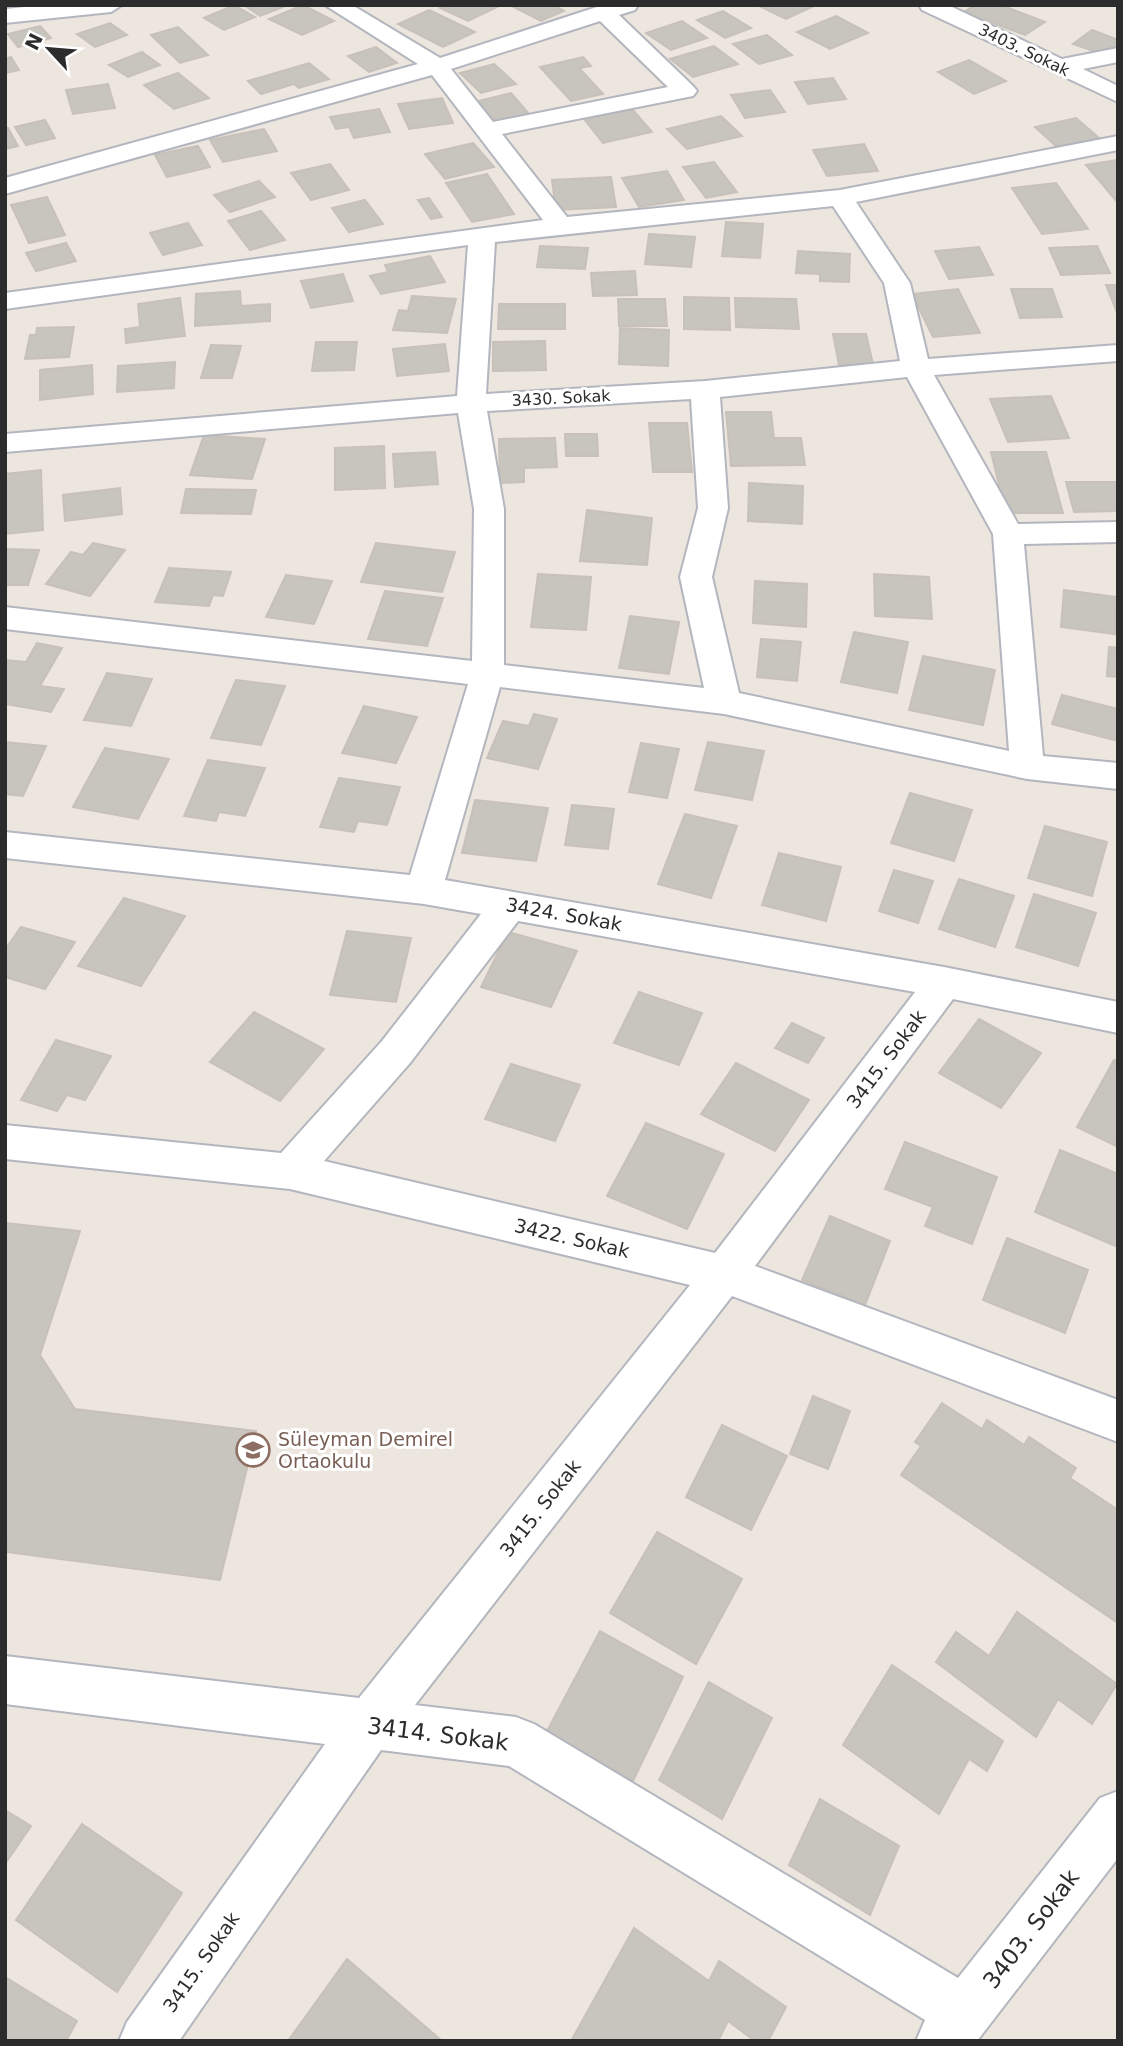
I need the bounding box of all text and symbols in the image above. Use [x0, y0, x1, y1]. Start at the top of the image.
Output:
north arrow [14, 14, 84, 84]
street label: 3403. Sokak [975, 20, 1073, 81]
text: N [20, 30, 47, 54]
street label: 3430. Sokak [511, 386, 612, 410]
street label: 3424. Sokak [504, 893, 624, 935]
street label: 3415. Sokak [842, 1005, 930, 1113]
street label: 3422. Sokak [512, 1214, 632, 1262]
place label: Süleyman Demirel Ortaokulu [278, 1428, 453, 1472]
school or university icon: Süleyman Demirel Ortaokulu [234, 1431, 272, 1469]
street label: 3415. Sokak [495, 1455, 585, 1561]
street label: 3414. Sokak [366, 1712, 511, 1756]
street label: 3403. Sokak [978, 1864, 1085, 1994]
street label: 3415. Sokak [158, 1908, 244, 2016]

